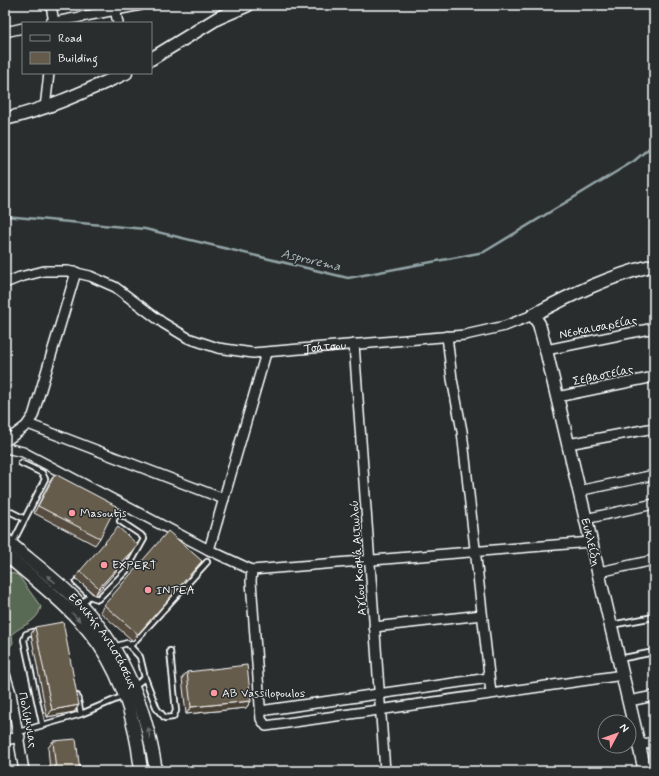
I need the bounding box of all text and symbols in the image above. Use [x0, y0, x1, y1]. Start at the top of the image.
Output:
legend [22, 22, 152, 74]
text: Road [58, 31, 82, 47]
text: Building [58, 51, 98, 68]
water label: Asprorema [279, 245, 343, 276]
street label: Νεοκαισαρείας [558, 313, 639, 343]
street label: Τσάτσου [303, 338, 347, 358]
street label: Σεβαστείας [571, 362, 635, 390]
street label: Αγίου Κοσμά Αιτωλού [347, 500, 371, 616]
place label: Masoutis [80, 506, 127, 522]
marker: Masoutis [67, 508, 77, 518]
street label: Ευκλείδη [576, 517, 604, 568]
place label: EXPERT [112, 558, 157, 574]
marker: EXPERT [99, 560, 109, 570]
one-way arrow [46, 574, 57, 583]
place label: INTEA [156, 583, 195, 599]
marker: INTEA [143, 585, 153, 595]
street label: Εθνικής Αντιστάσεως [65, 590, 140, 691]
one-way arrow [71, 613, 80, 622]
place label: AB Vassilopoulos [222, 686, 305, 702]
marker: AB Vassilopoulos [209, 688, 219, 698]
street label: Πολύμνιας [14, 691, 40, 749]
north arrow [597, 714, 637, 754]
text: N [616, 721, 631, 735]
one-way arrow [146, 726, 152, 739]

